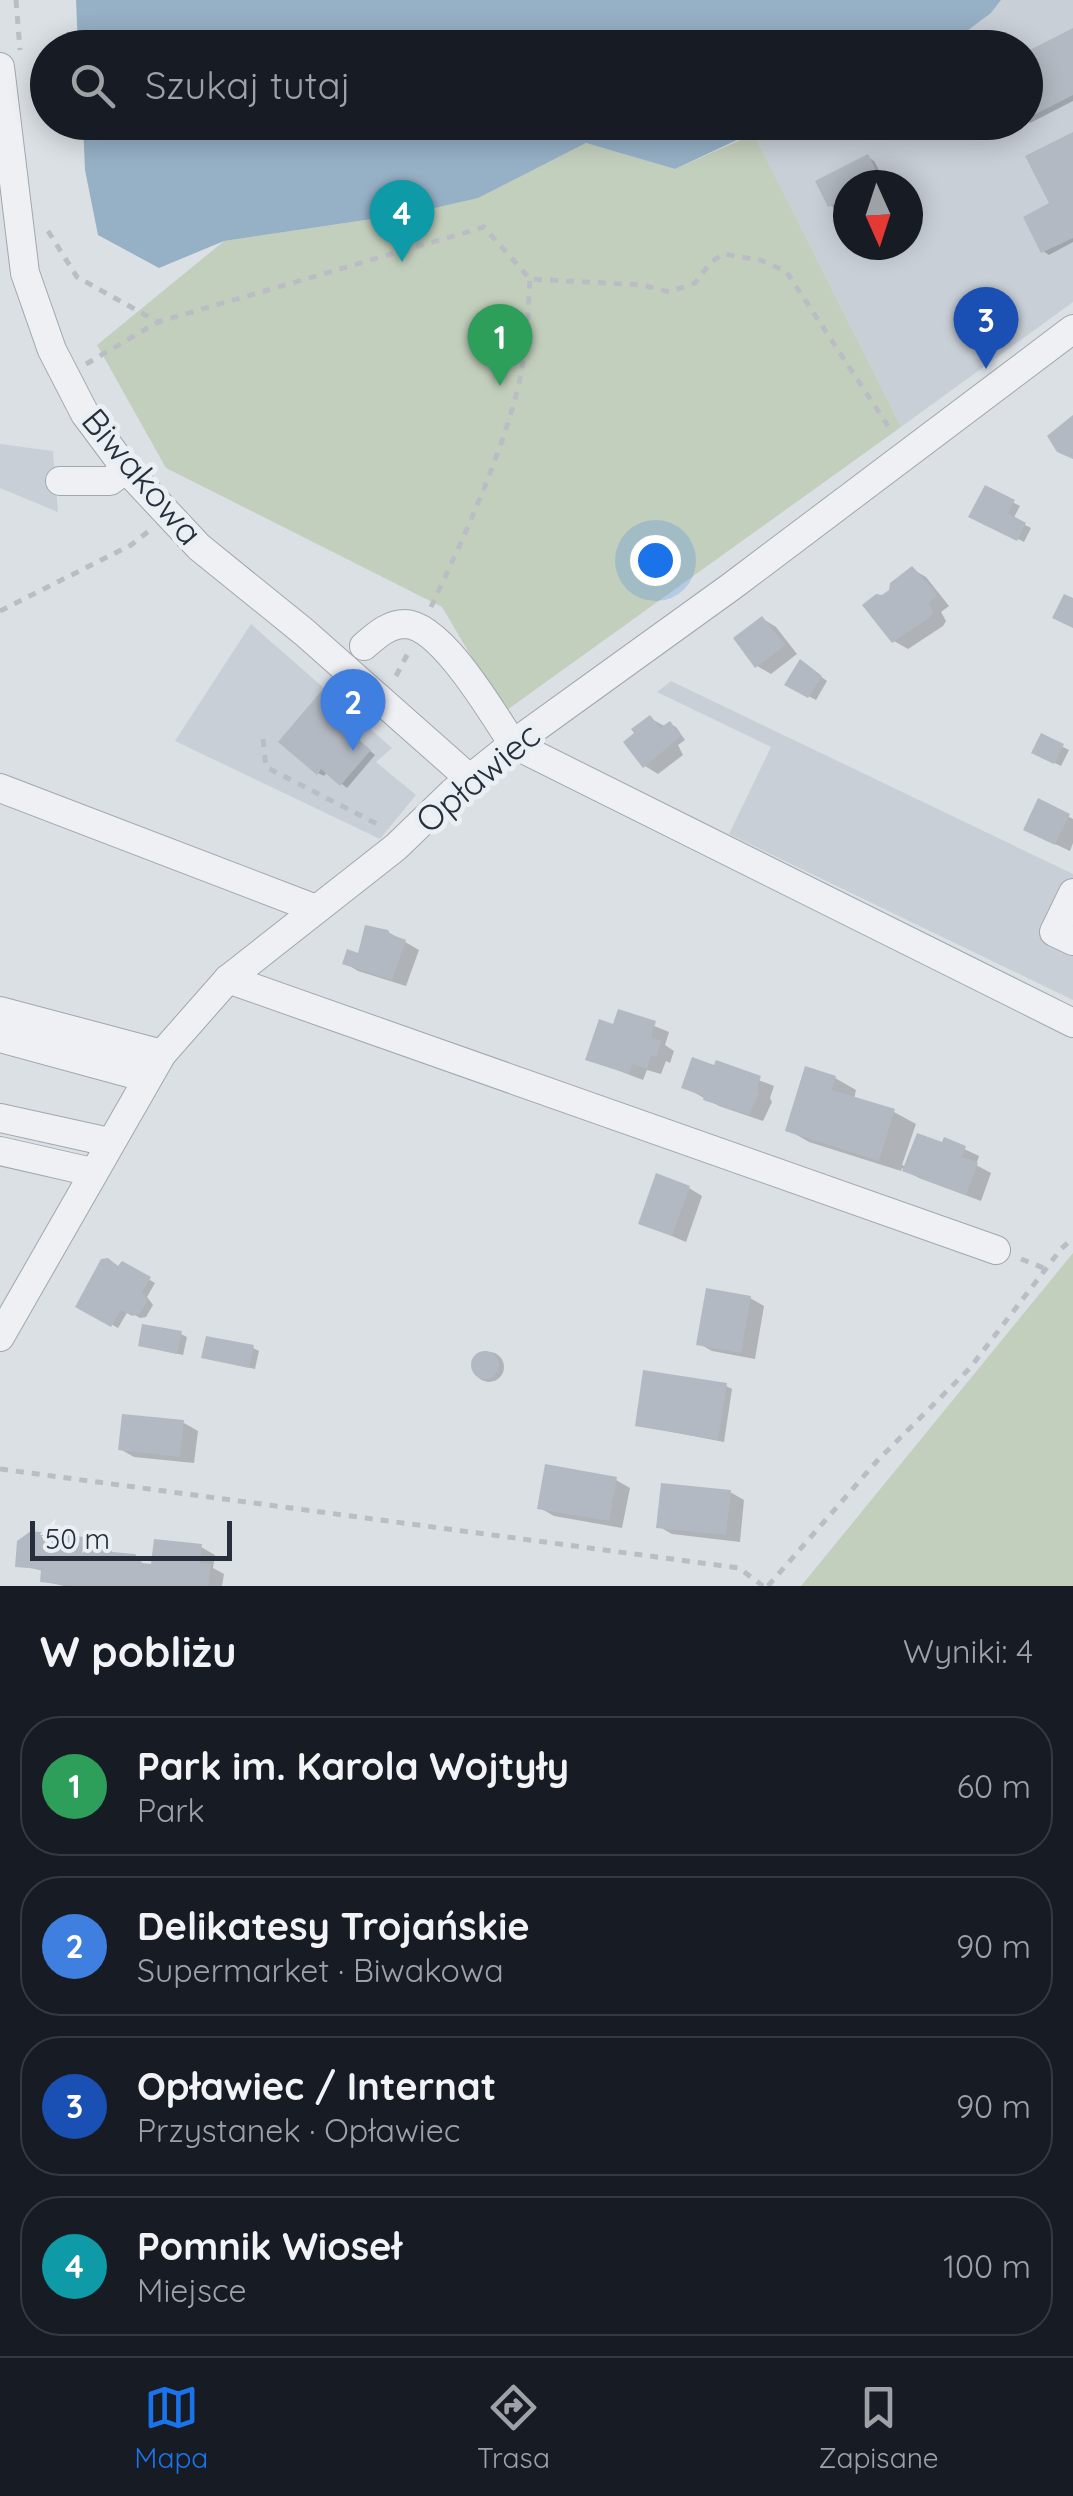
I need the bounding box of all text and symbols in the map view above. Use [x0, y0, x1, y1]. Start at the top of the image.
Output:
search box [30, 30, 1043, 140]
icon: search [65, 58, 120, 113]
text: Szukaj tutaj [145, 61, 351, 109]
north arrow [833, 170, 923, 260]
pin: 4 [370, 180, 434, 262]
pin: 3 [954, 286, 1018, 369]
pin: 1 [468, 304, 532, 386]
street label: Biwakowa [73, 399, 213, 554]
your location [630, 535, 681, 586]
pin: 2 [320, 668, 386, 751]
street label: Opławiec [406, 713, 549, 842]
scale bar [30, 1516, 232, 1560]
text: 50 m [45, 1521, 110, 1556]
text: W pobliżu [40, 1625, 237, 1678]
text: Wyniki: 4 [903, 1631, 1033, 1671]
text: Park im. Karola Wojtyły [137, 1742, 569, 1790]
text: 1 [68, 1766, 81, 1806]
text: 60 m [957, 1766, 1031, 1806]
text: Park [137, 1790, 205, 1830]
text: Delikatesy Trojańskie [137, 1902, 530, 1950]
text: 2 [65, 1926, 84, 1966]
text: 90 m [956, 1926, 1031, 1966]
text: Supermarket · Biwakowa [137, 1950, 504, 1990]
text: Opławiec / Internat [137, 2062, 496, 2110]
text: 3 [66, 2086, 83, 2126]
text: 90 m [956, 2086, 1031, 2126]
text: Przystanek · Opławiec [137, 2110, 460, 2150]
text: Pomnik Wioseł [137, 2222, 402, 2270]
text: 4 [65, 2246, 84, 2286]
text: 100 m [943, 2246, 1031, 2286]
text: Miejsce [137, 2270, 247, 2310]
tab: Mapa [134, 2380, 208, 2475]
tab: Trasa [477, 2380, 550, 2475]
tab: Zapisane [818, 2380, 939, 2475]

